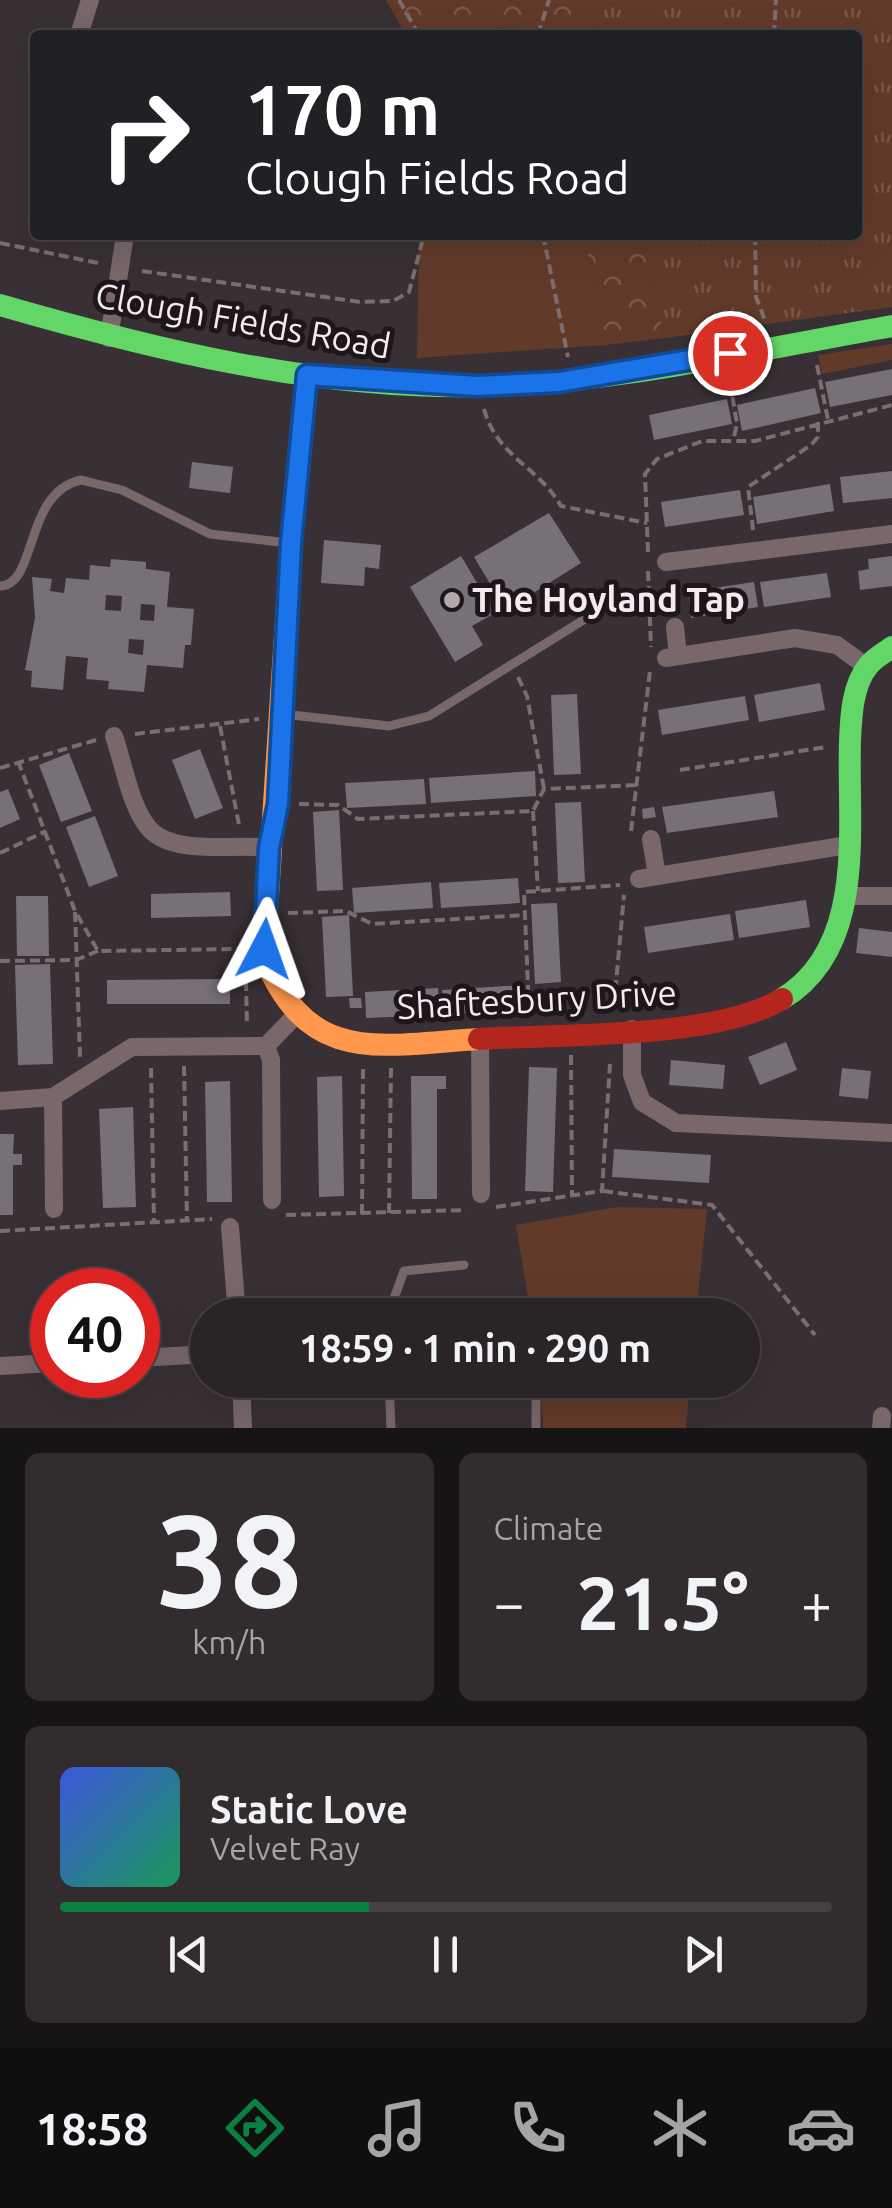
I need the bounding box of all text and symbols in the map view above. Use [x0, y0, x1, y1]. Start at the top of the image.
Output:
icon: right [80, 70, 210, 200]
text: 170 m [245, 70, 440, 148]
text: Clough Fields Road [245, 152, 629, 203]
street label: Clough Fields Road [92, 274, 394, 366]
pin [688, 311, 773, 396]
icon: arrive [703, 326, 758, 381]
place label: The Hoyland Tap [472, 579, 745, 619]
marker: The Hoyland Tap [441, 589, 463, 611]
position arrow [212, 897, 316, 1001]
street label: Shaftesbury Drive [396, 972, 678, 1026]
speed limit sign: 40 [30, 1268, 160, 1398]
text: 18:59 · 1 min · 290 m [299, 1327, 651, 1369]
text: 38 [156, 1486, 303, 1632]
text: Climate [494, 1510, 604, 1546]
text: 21.5° [577, 1560, 749, 1644]
text: − [494, 1572, 525, 1633]
text: + [801, 1572, 832, 1633]
text: km/h [192, 1624, 266, 1660]
text: Static Love [210, 1788, 408, 1830]
text: Velvet Ray [210, 1830, 360, 1866]
icon: previous [161, 1927, 216, 1982]
icon: pause [418, 1927, 473, 1982]
icon: next [676, 1927, 731, 1982]
icon: directions [220, 2093, 290, 2163]
icon: music [362, 2093, 432, 2163]
icon: phone [503, 2093, 573, 2163]
icon: climate [645, 2093, 715, 2163]
icon: car [786, 2093, 856, 2163]
text: 18:58 [36, 2103, 148, 2154]

